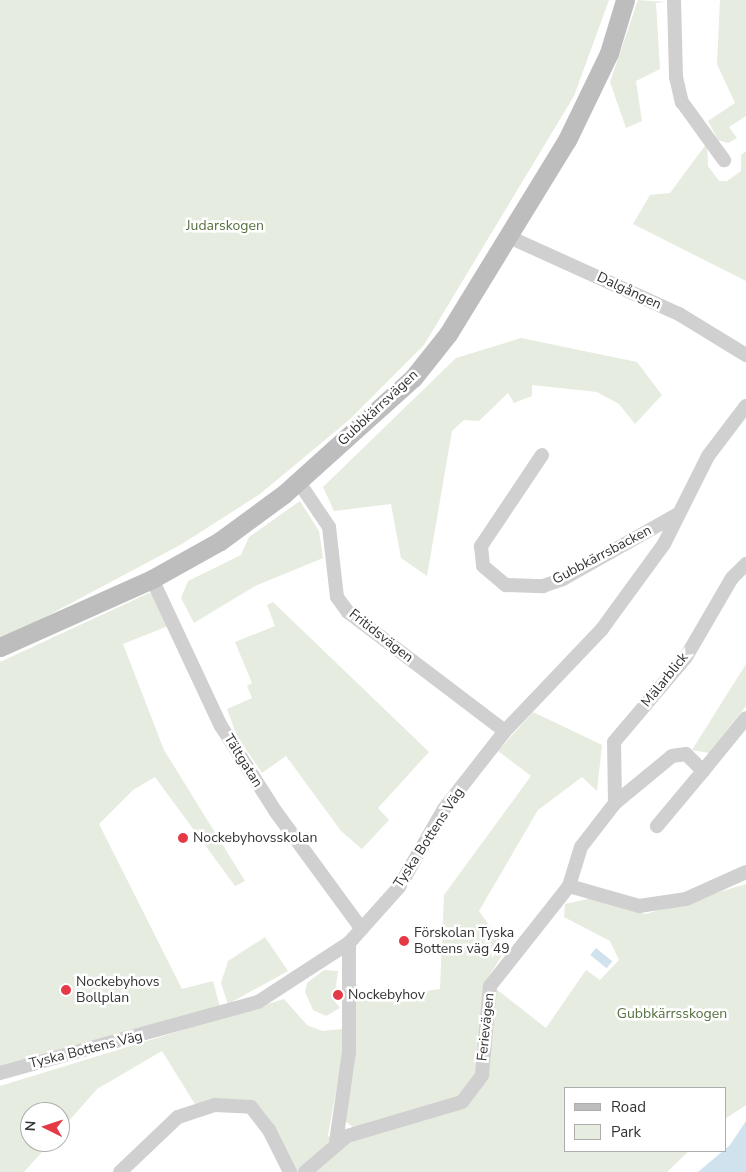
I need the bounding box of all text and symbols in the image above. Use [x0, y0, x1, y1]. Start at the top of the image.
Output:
park label: Judarskogen [186, 218, 264, 234]
street label: Dalgången [594, 269, 664, 313]
street label: Gubbkärrsvägen [334, 367, 422, 449]
street label: Gubbkärrsbacken [550, 522, 654, 588]
street label: Fritidsvägen [346, 606, 416, 666]
street label: Mälarblick [638, 649, 692, 711]
street label: Tältgatan [220, 731, 266, 791]
street label: Tyska Bottens Väg [390, 785, 468, 891]
place label: Nockebyhovsskolan [193, 830, 317, 846]
marker: Nockebyhovsskolan [177, 832, 189, 844]
place label: Förskolan Tyska Bottens väg 49 [414, 925, 514, 958]
marker: Förskolan Tyska Bottens väg 49 [398, 935, 410, 947]
place label: Nockebyhovs Bollplan [76, 974, 160, 1006]
marker: Nockebyhovs Bollplan [60, 984, 72, 996]
place label: Nockebyhov [348, 987, 425, 1003]
marker: Nockebyhov [332, 989, 344, 1001]
street label: Ferievägen [474, 992, 498, 1062]
park label: Gubbkärrsskogen [617, 1006, 727, 1022]
street label: Tyska Bottens Väg [28, 1028, 144, 1072]
legend [564, 1087, 726, 1152]
text: Road [611, 1097, 646, 1117]
north arrow [20, 1102, 70, 1152]
text: N [21, 1120, 40, 1132]
text: Park [611, 1122, 641, 1142]

